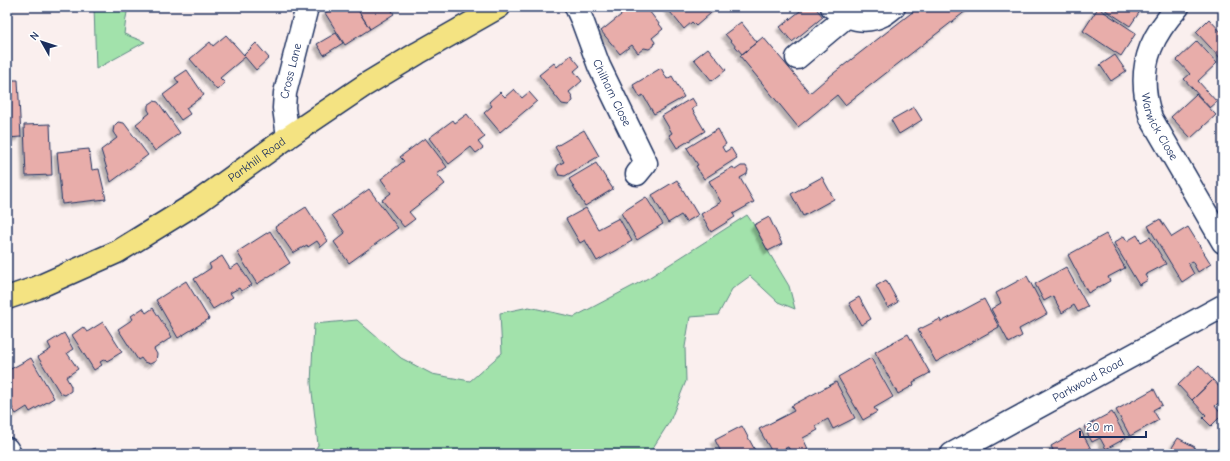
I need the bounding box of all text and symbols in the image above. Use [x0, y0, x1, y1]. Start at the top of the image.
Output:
north arrow [22, 22, 62, 62]
text: N [27, 29, 42, 43]
street label: Cross Lane [278, 42, 304, 99]
street label: Chilham Close [590, 57, 634, 129]
street label: Warwick Close [1138, 92, 1181, 163]
street label: Parkhill Road [225, 134, 288, 185]
street label: Parkwood Road [1050, 355, 1126, 405]
scale bar [1080, 413, 1146, 439]
text: 20 m [1086, 420, 1114, 434]

